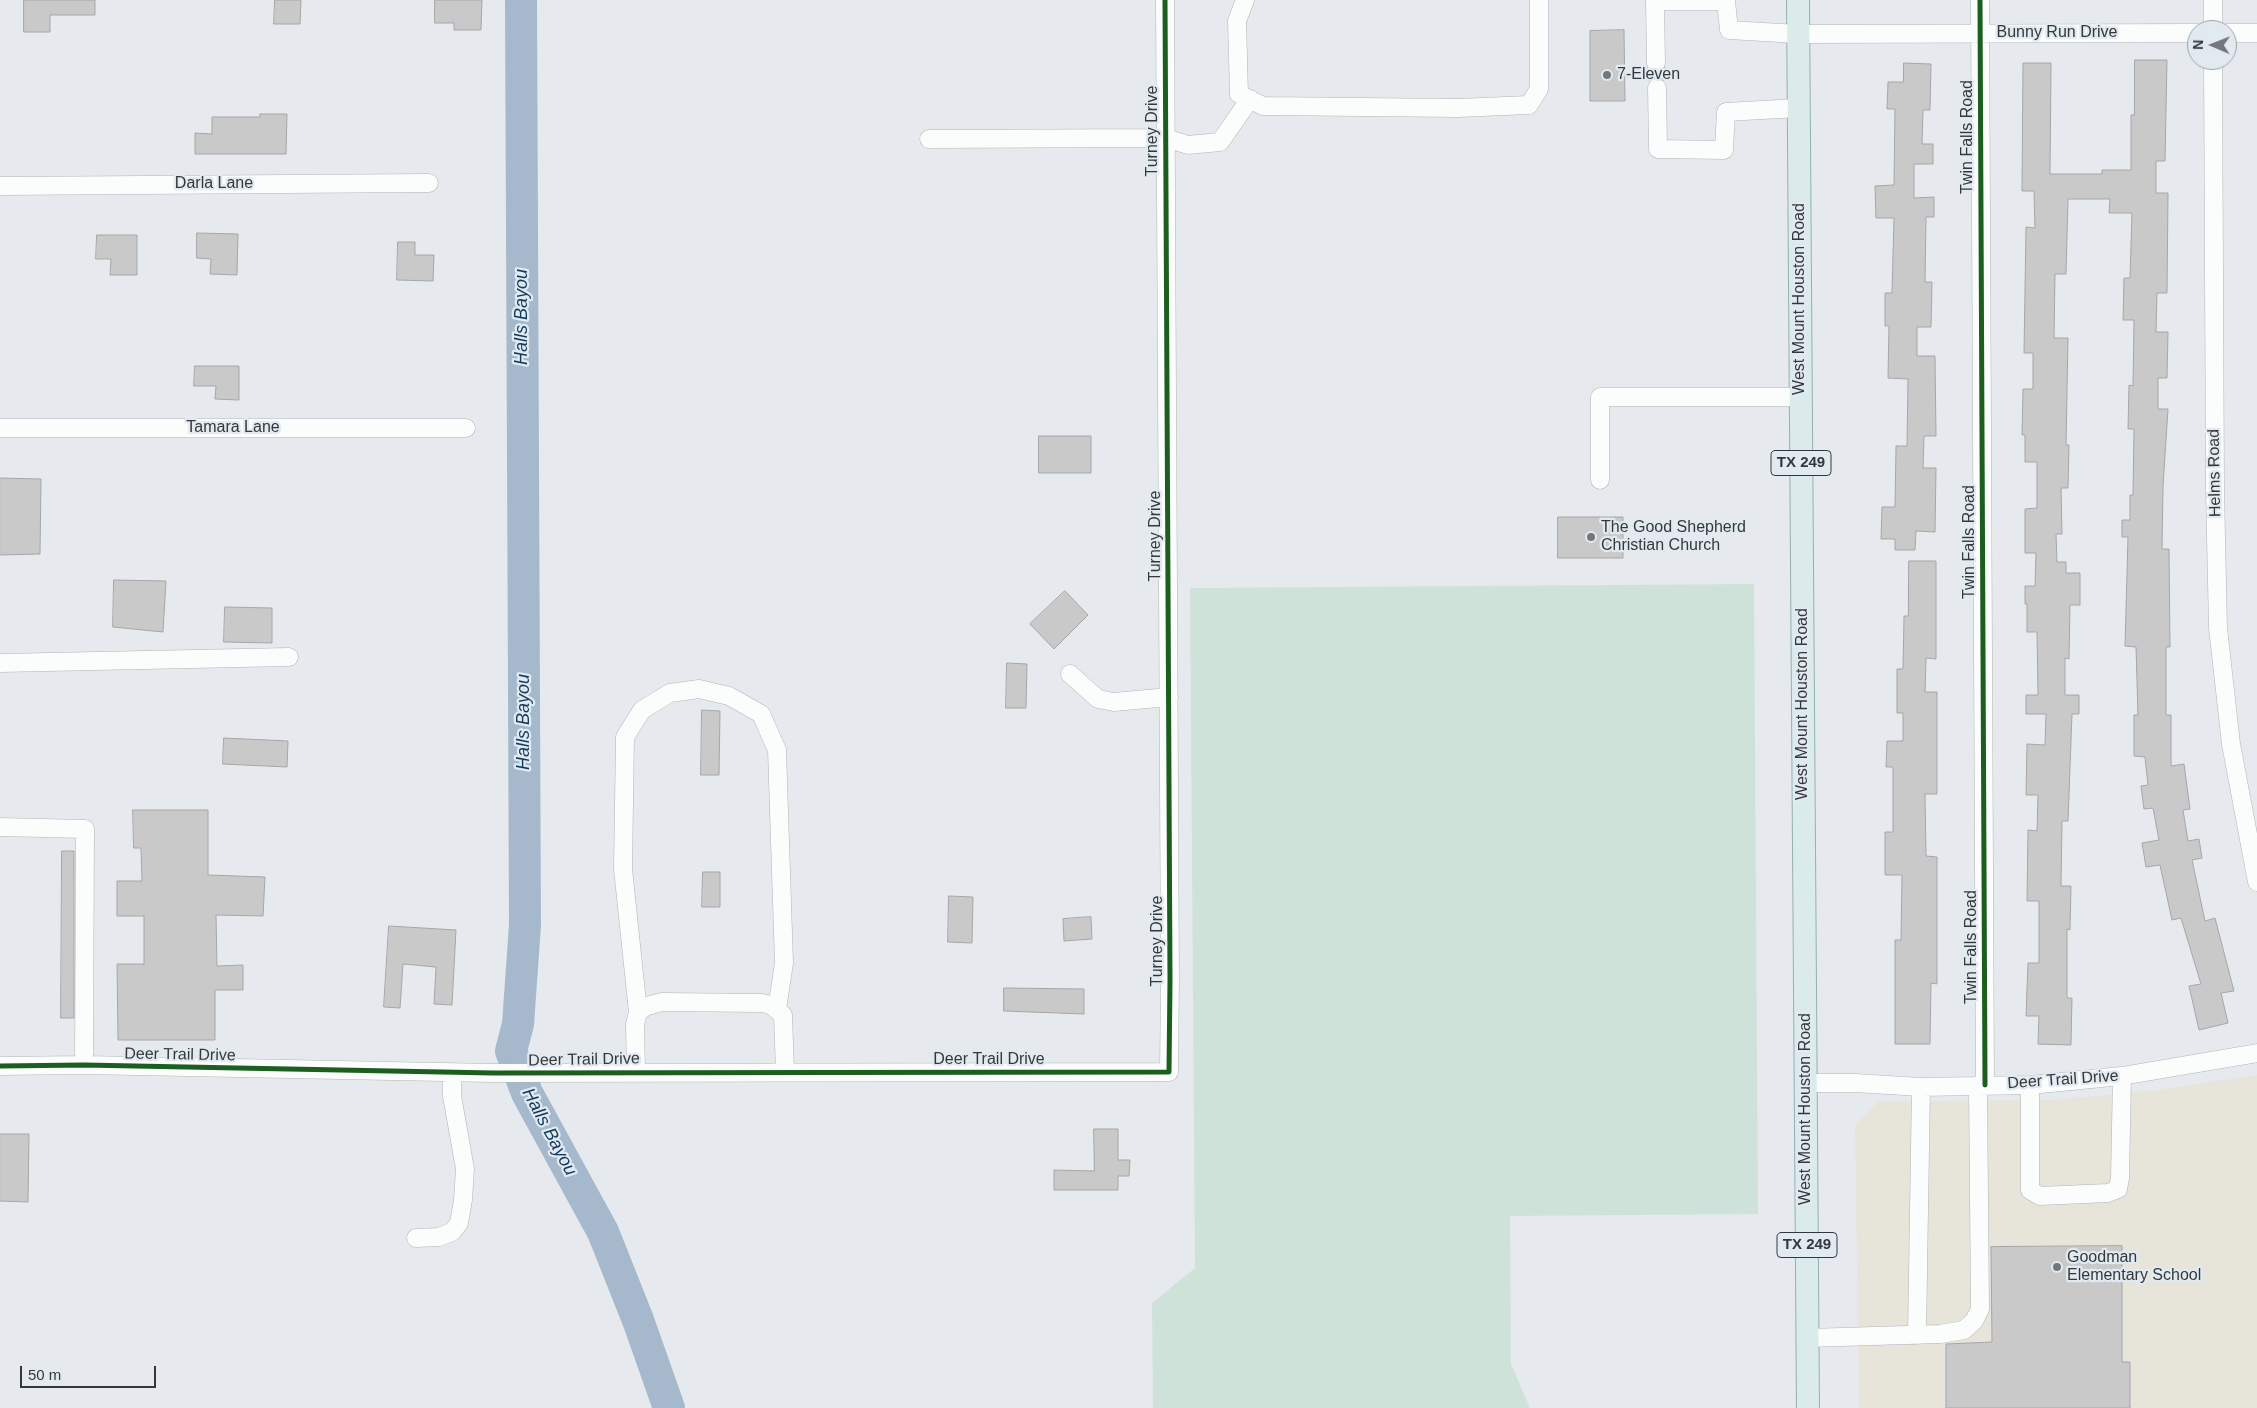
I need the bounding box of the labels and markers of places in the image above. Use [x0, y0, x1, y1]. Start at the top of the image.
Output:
place label: 7-Eleven [1617, 65, 1680, 85]
marker: 7-Eleven [1601, 69, 1613, 81]
place label: The Good Shepherd Christian Church [1601, 518, 1746, 556]
marker: The Good Shepherd Christian Church [1585, 531, 1597, 543]
place label: Goodman Elementary School [2067, 1248, 2201, 1286]
marker: Goodman Elementary School [2051, 1261, 2063, 1273]

